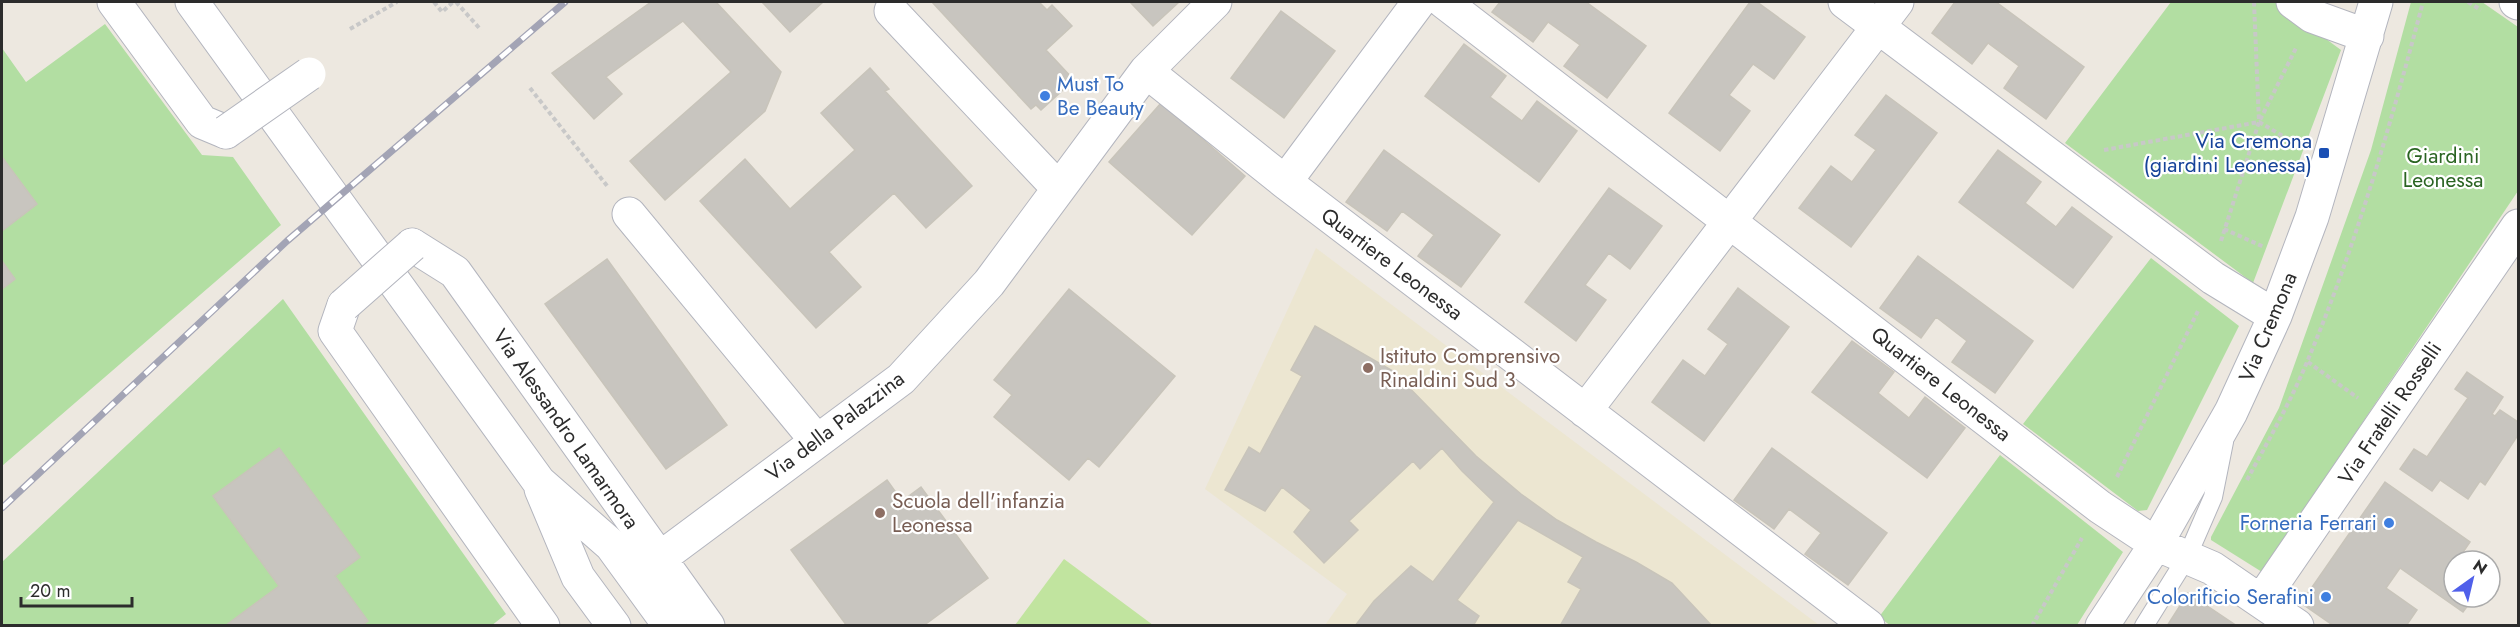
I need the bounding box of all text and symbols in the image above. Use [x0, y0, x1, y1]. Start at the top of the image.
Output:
place label: Must To Be Beauty [1057, 69, 1145, 123]
marker: Must To Be Beauty [1038, 89, 1052, 103]
place label: Via Cremona (giardini Leonessa) [2143, 126, 2312, 180]
park label: Giardini Leonessa [2403, 141, 2483, 195]
marker: Via Cremona (giardini Leonessa) [2317, 146, 2331, 160]
street label: Quartiere Leonessa [1315, 201, 1469, 327]
street label: Via Cremona [2231, 267, 2305, 387]
street label: Quartiere Leonessa [1864, 320, 2018, 448]
street label: Via Alessandro Lamarmora [485, 323, 647, 535]
street label: Via Fratelli Rosselli [2331, 336, 2449, 490]
place label: Istituto Comprensivo Rinaldini Sud 3 [1380, 341, 1560, 395]
marker: Istituto Comprensivo Rinaldini Sud 3 [1361, 361, 1375, 375]
street label: Via della Palazzina [759, 364, 911, 488]
place label: Scuola dell'infanzia Leonessa [892, 486, 1065, 540]
marker: Scuola dell'infanzia Leonessa [873, 506, 887, 520]
place label: Forneria Ferrari [2240, 508, 2377, 538]
marker: Forneria Ferrari [2382, 516, 2396, 530]
north arrow [2442, 549, 2502, 609]
text: N [2468, 554, 2492, 580]
scale bar [21, 570, 132, 608]
text: 20 m [30, 578, 70, 604]
place label: Colorificio Serafini [2147, 582, 2314, 612]
marker: Colorificio Serafini [2319, 590, 2333, 604]

